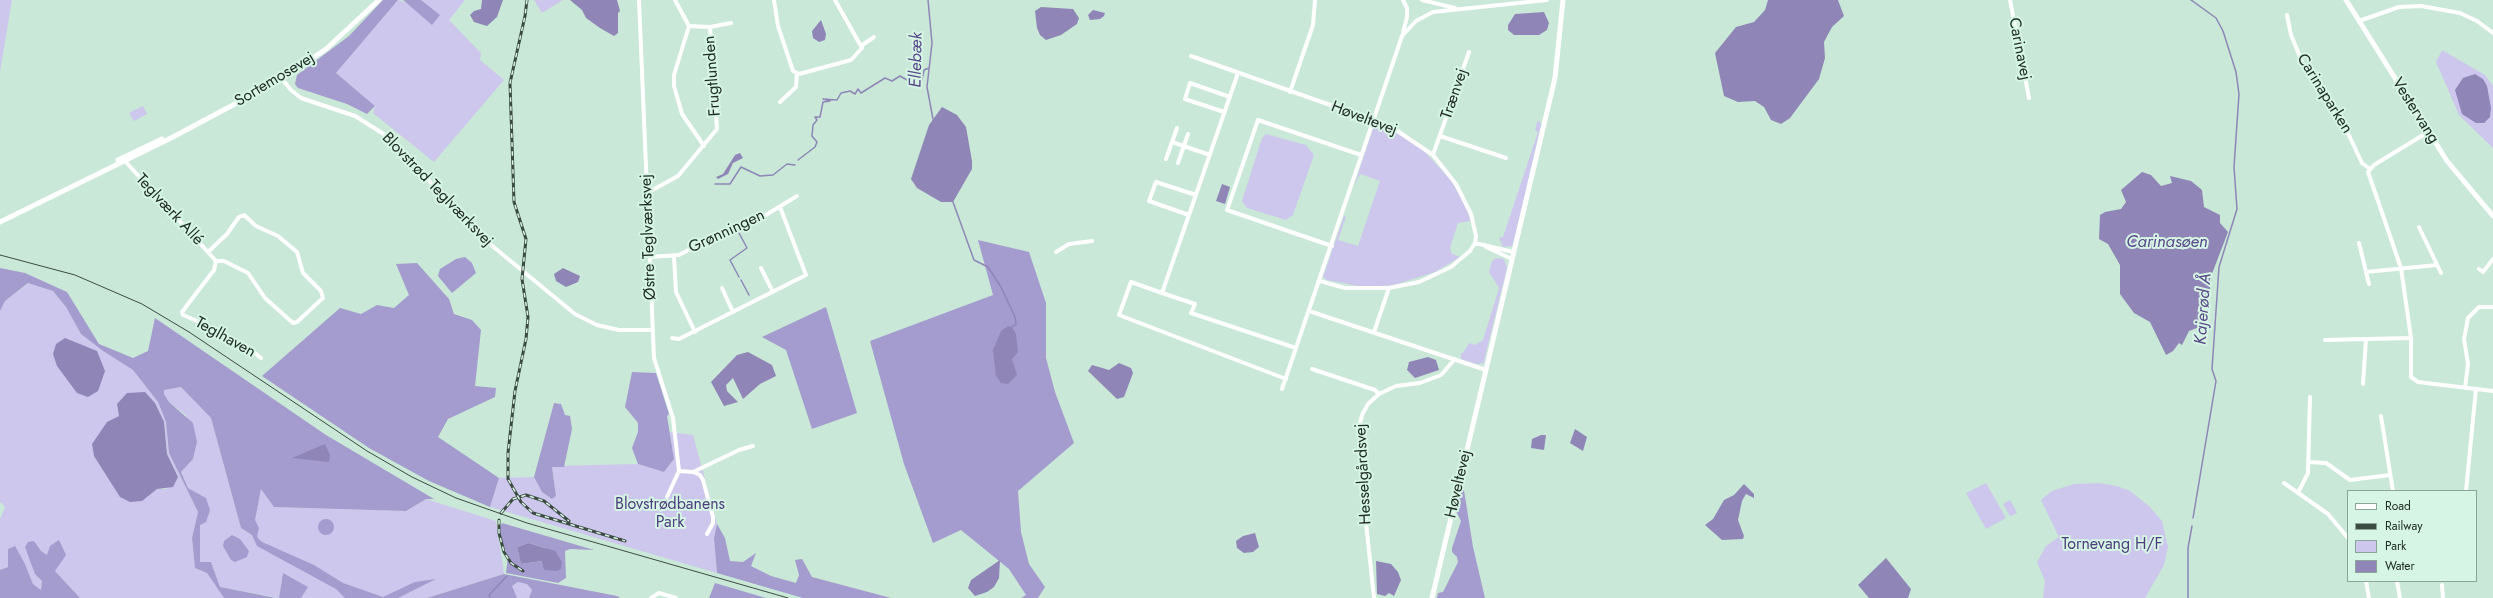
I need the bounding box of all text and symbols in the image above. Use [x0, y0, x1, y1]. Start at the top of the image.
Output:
street label: Carinavej [2004, 16, 2034, 82]
water label: Ellebæk [906, 32, 928, 88]
street label: Frugtlunden [701, 35, 725, 117]
street label: Sortemosevej [232, 49, 318, 111]
street label: Carinaparken [2292, 51, 2356, 137]
street label: Trænvej [1437, 66, 1473, 122]
street label: Vestervang [2387, 74, 2443, 148]
street label: Høveltevej [1328, 98, 1400, 140]
street label: Blovstrød Teglværksvej [377, 129, 497, 251]
street label: Teglværk Allé [131, 170, 207, 250]
street label: Østre Teglværksvej [637, 174, 661, 300]
street label: Grønningen [686, 206, 768, 258]
water label: Carinasøen [2126, 233, 2208, 253]
water label: Kajerød Å [2191, 273, 2217, 345]
street label: Teglhaven [191, 314, 259, 362]
street label: Hesselgårdsvej [1352, 423, 1376, 525]
street label: Høveltevej [1442, 448, 1476, 520]
legend [2347, 490, 2477, 582]
park label: Blovstrødbanens Park [615, 495, 725, 533]
text: Road [2385, 497, 2411, 515]
text: Railway [2385, 517, 2423, 535]
park label: Tornevang H/F [2061, 535, 2163, 555]
text: Park [2385, 537, 2406, 555]
text: Water [2385, 557, 2415, 575]

